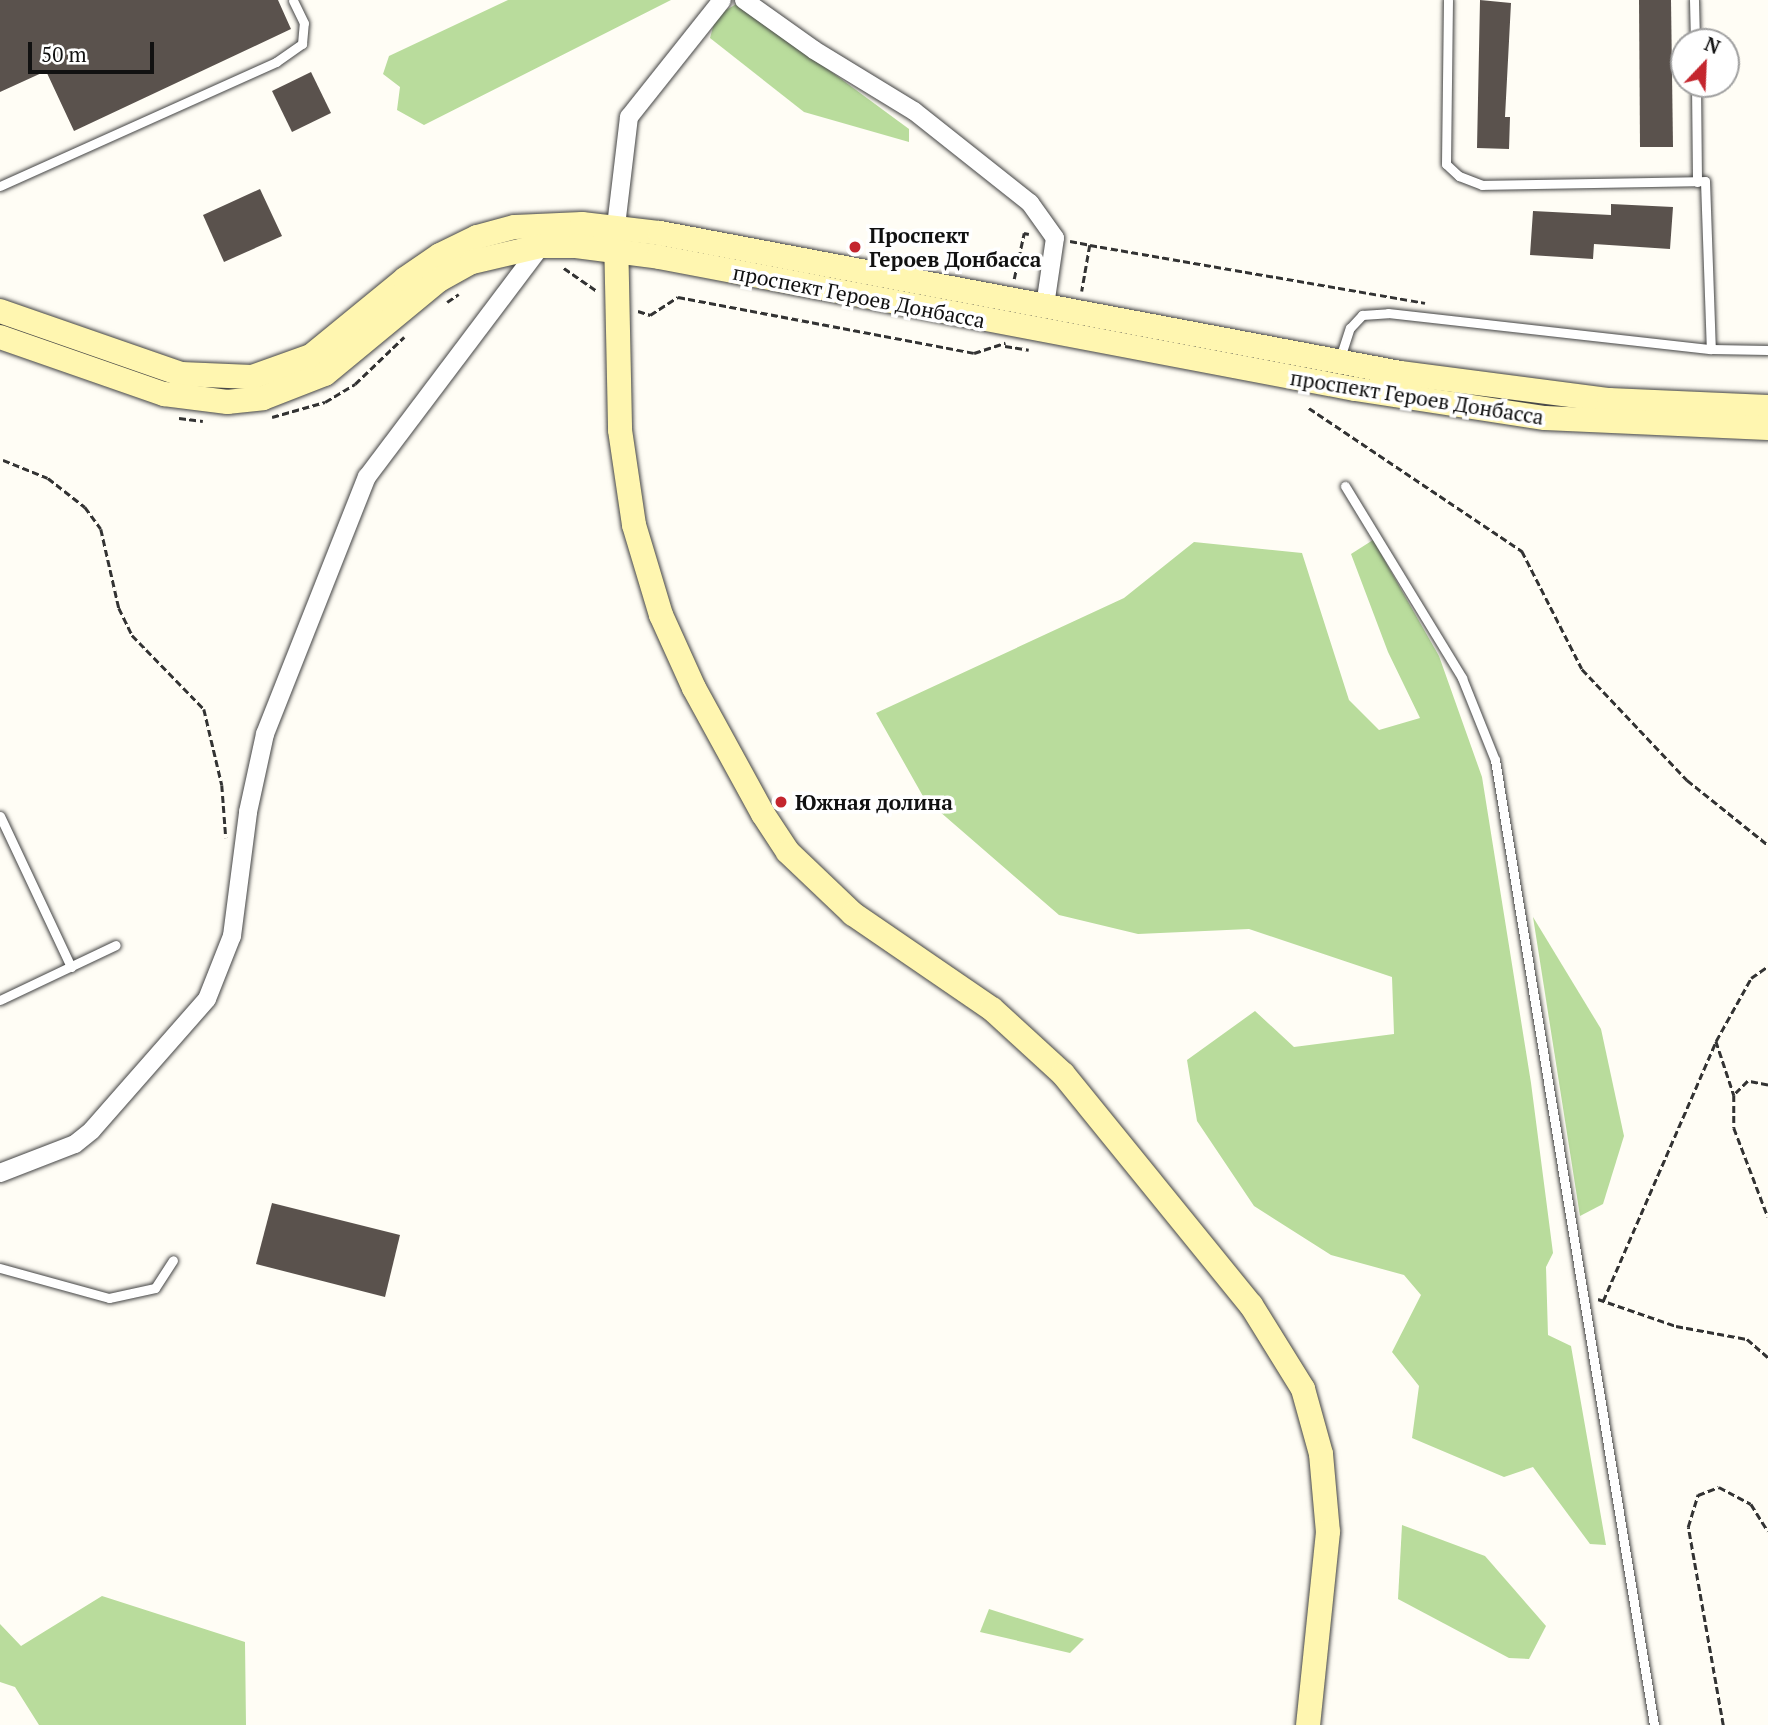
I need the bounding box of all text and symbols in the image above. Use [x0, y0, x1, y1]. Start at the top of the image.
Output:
scale bar [32, 28, 158, 72]
north arrow [1670, 28, 1740, 98]
text: N [1701, 31, 1724, 59]
text: 50 m [41, 40, 87, 68]
place label: Проспект Героев Донбасса [869, 222, 1042, 272]
marker: Проспект Героев Донбасса [847, 239, 863, 255]
street label: проспект Героев Донбасса [731, 259, 987, 333]
street label: проспект Героев Донбасса [1288, 364, 1546, 430]
place label: Южная долина [795, 789, 953, 815]
marker: Южная долина [773, 794, 789, 810]

